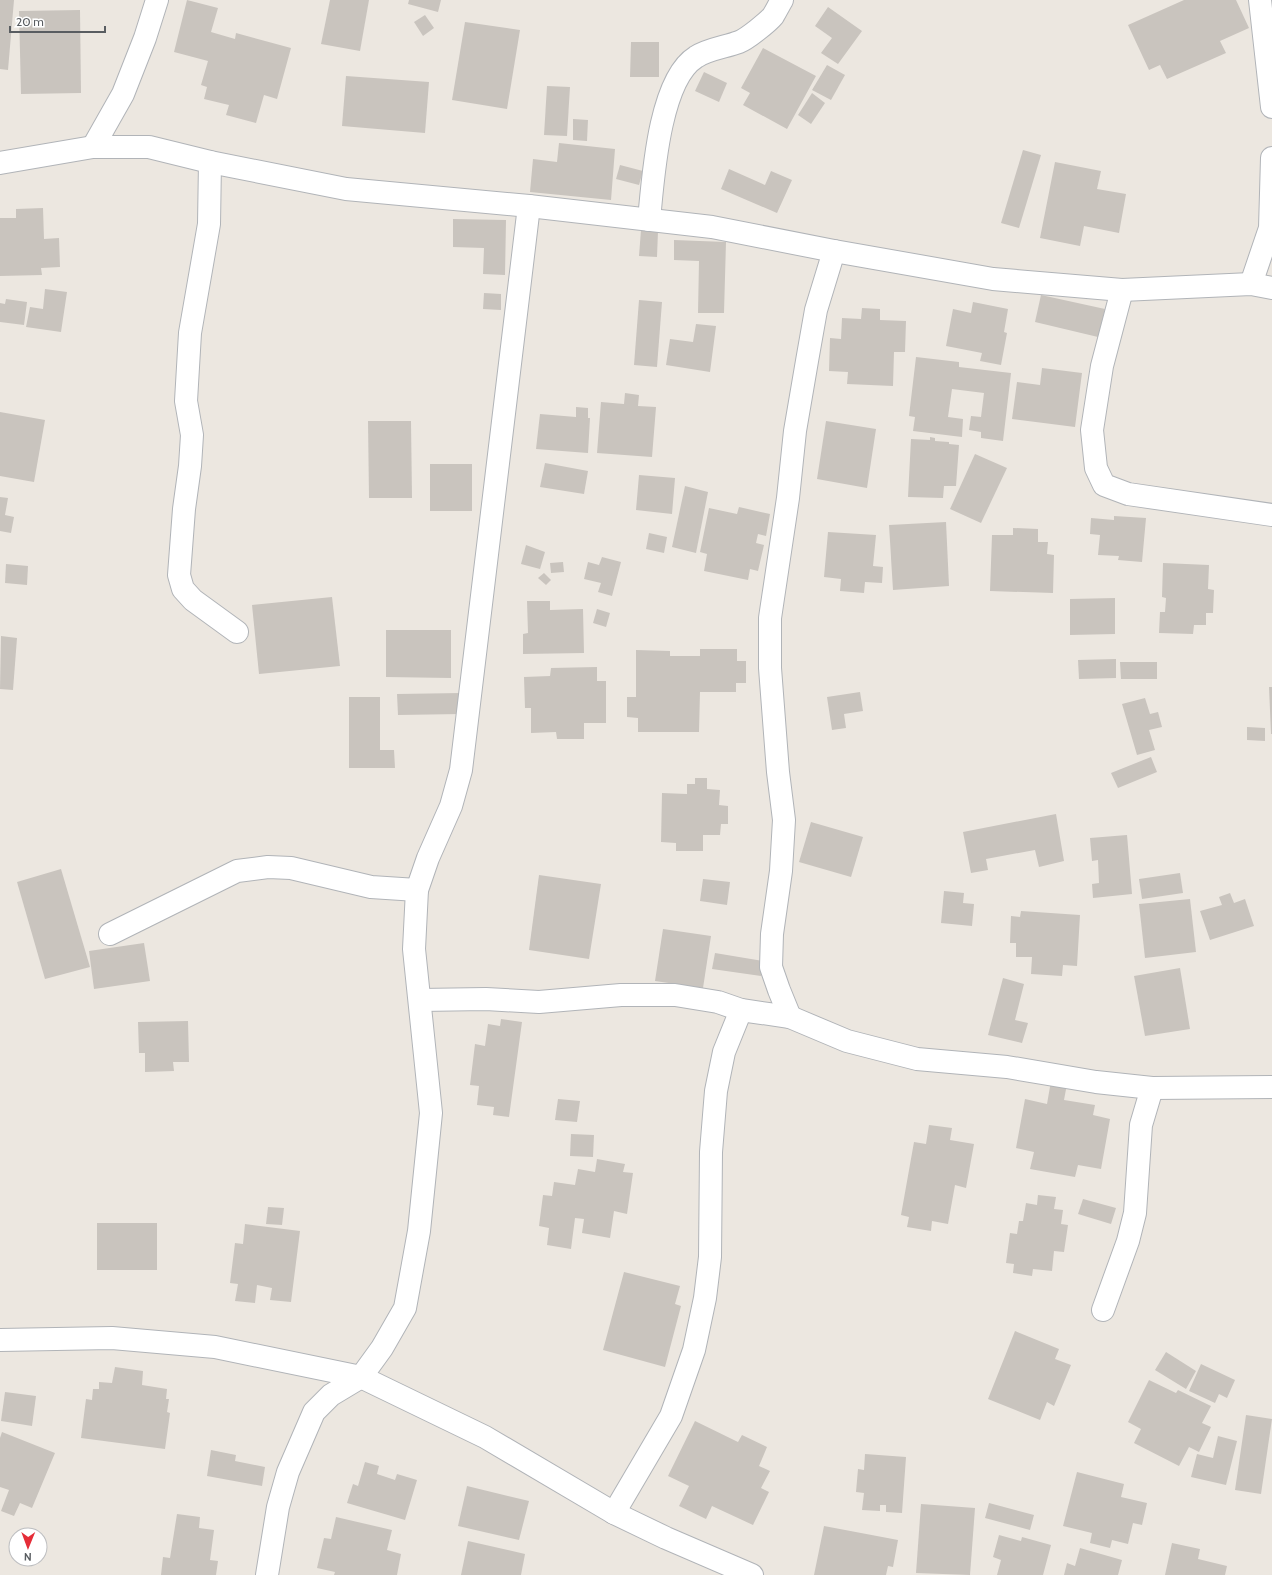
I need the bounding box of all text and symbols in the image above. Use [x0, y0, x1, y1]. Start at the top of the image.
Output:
scale bar [10, 8, 105, 34]
text: 20 m [16, 14, 44, 29]
north arrow [8, 1527, 48, 1567]
text: N [24, 1550, 32, 1564]

